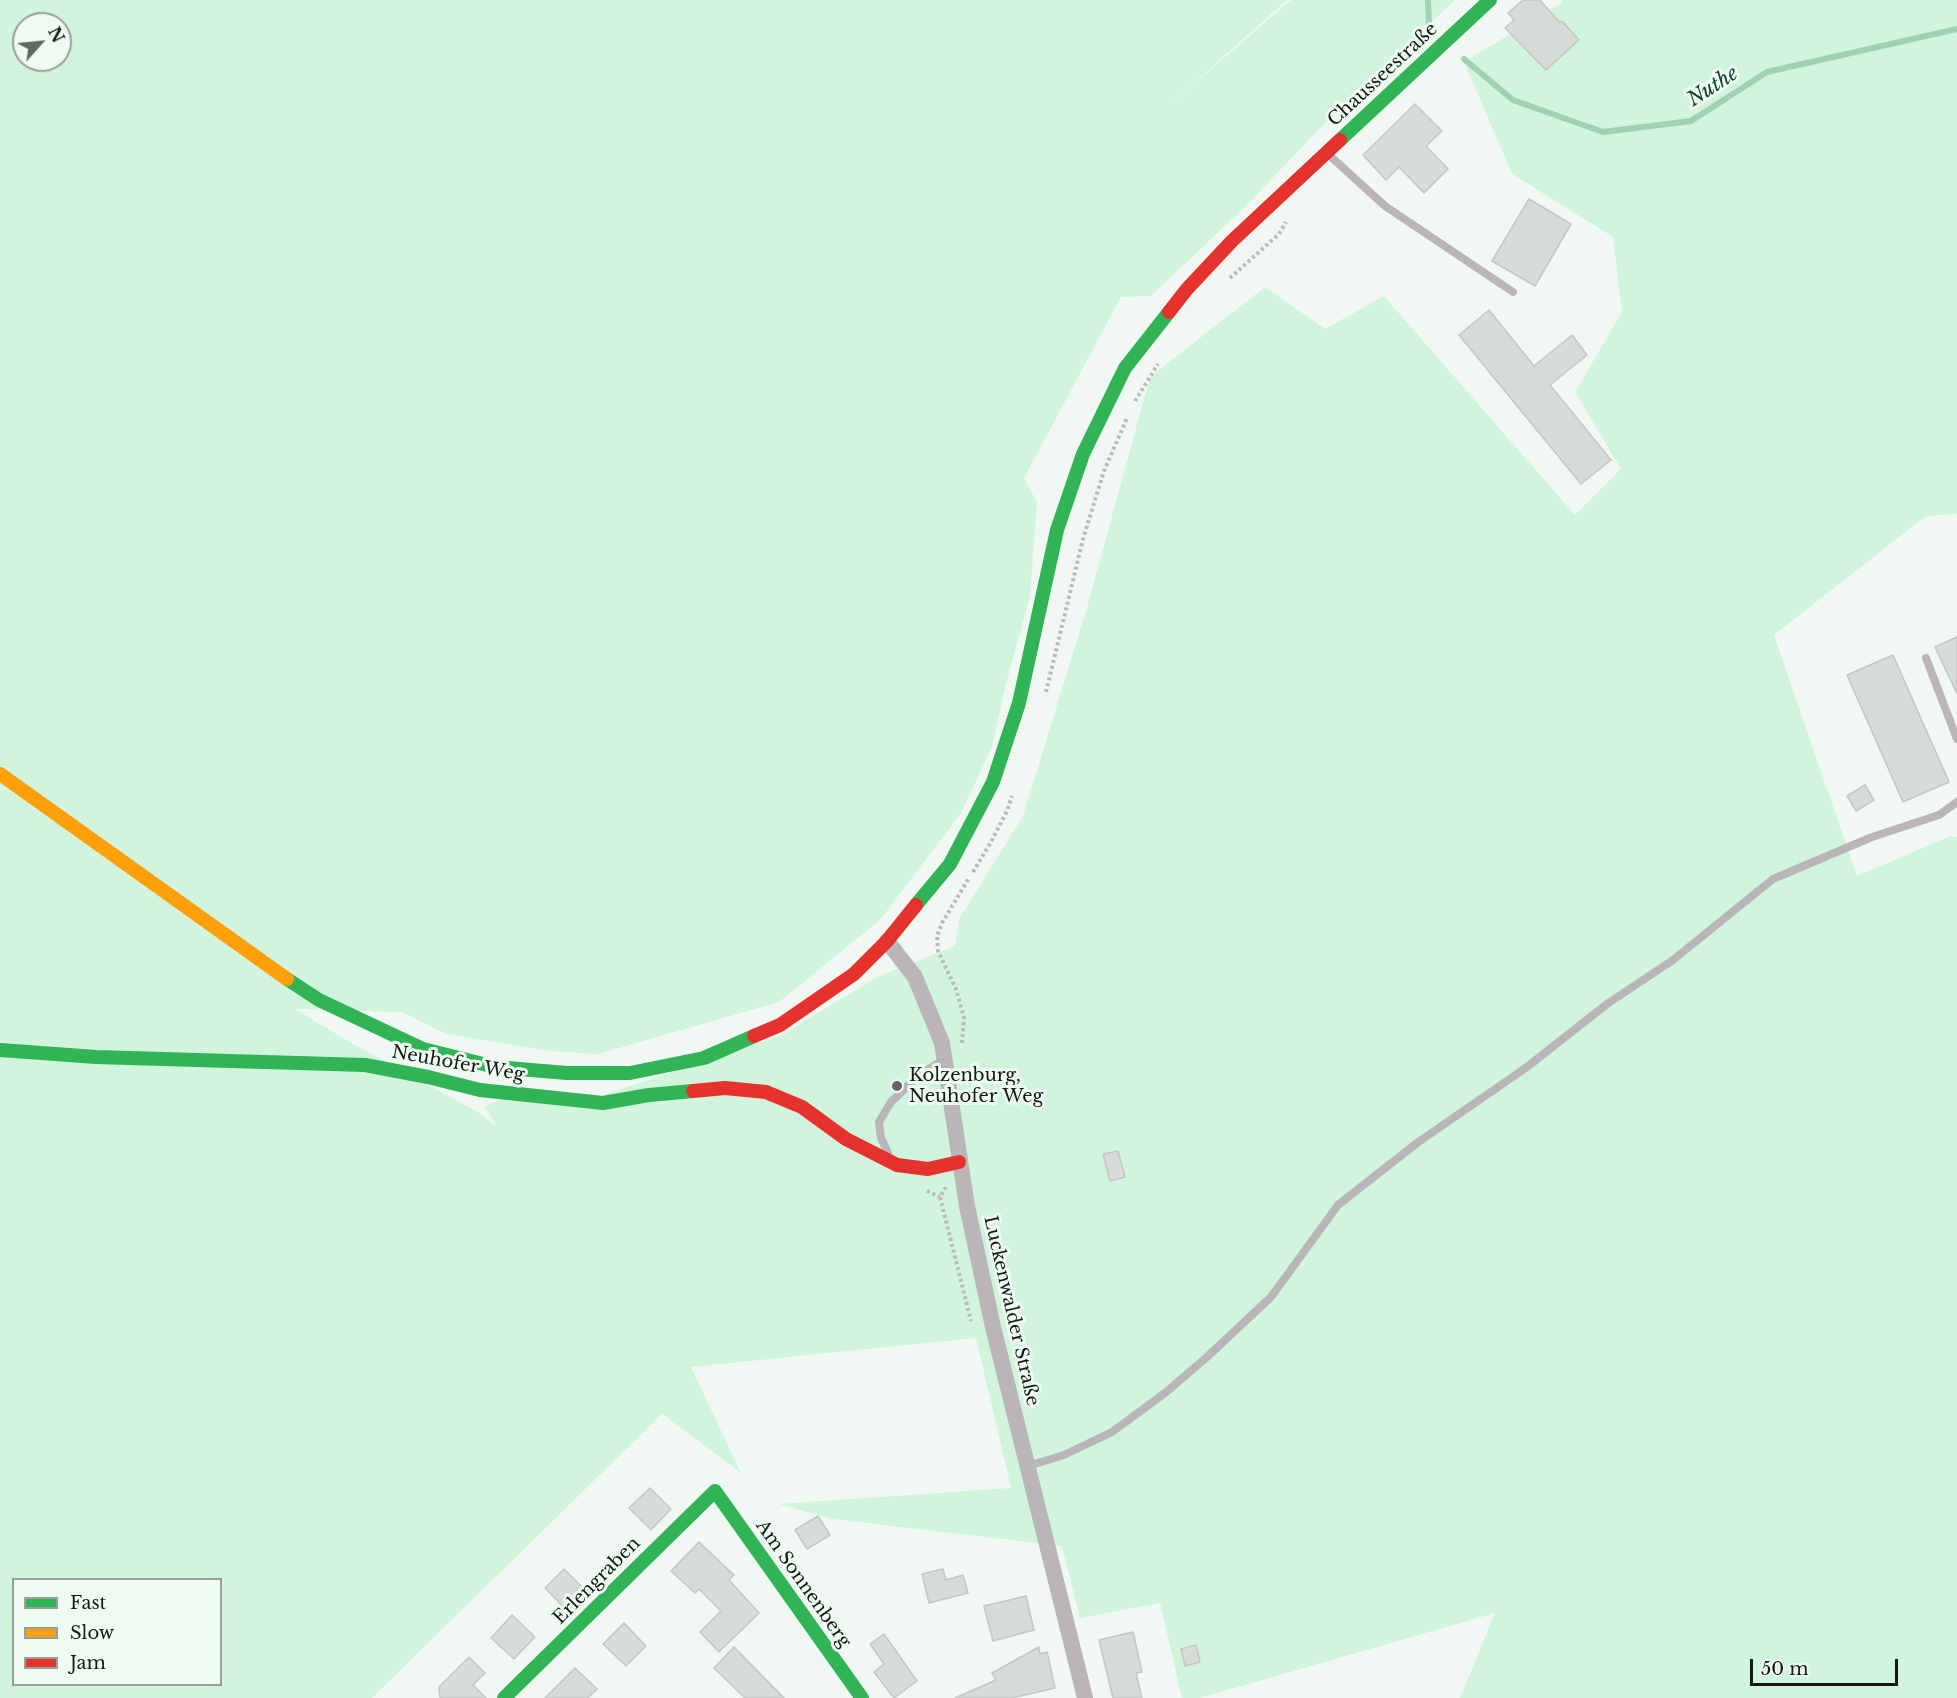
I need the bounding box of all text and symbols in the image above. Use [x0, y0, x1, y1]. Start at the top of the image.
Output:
north arrow [12, 12, 72, 72]
street label: Chausseestraße [1324, 19, 1442, 131]
text: N [44, 23, 69, 46]
water label: Nuthe [1683, 62, 1743, 112]
street label: Neuhofer Weg [390, 1042, 526, 1086]
place label: Kolzenburg, Neuhofer Weg [909, 1065, 1043, 1108]
marker: Kolzenburg, Neuhofer Weg [890, 1079, 904, 1093]
street label: Luckenwalder Straße [979, 1214, 1043, 1408]
street label: Am Sonnenberg [751, 1516, 855, 1652]
street label: Erlengraben [549, 1533, 645, 1629]
legend [12, 1578, 222, 1686]
text: Fast [70, 1592, 106, 1614]
text: Slow [70, 1622, 114, 1644]
scale bar [1753, 1647, 1902, 1685]
text: Jam [70, 1652, 106, 1674]
text: 50 m [1761, 1658, 1809, 1680]

